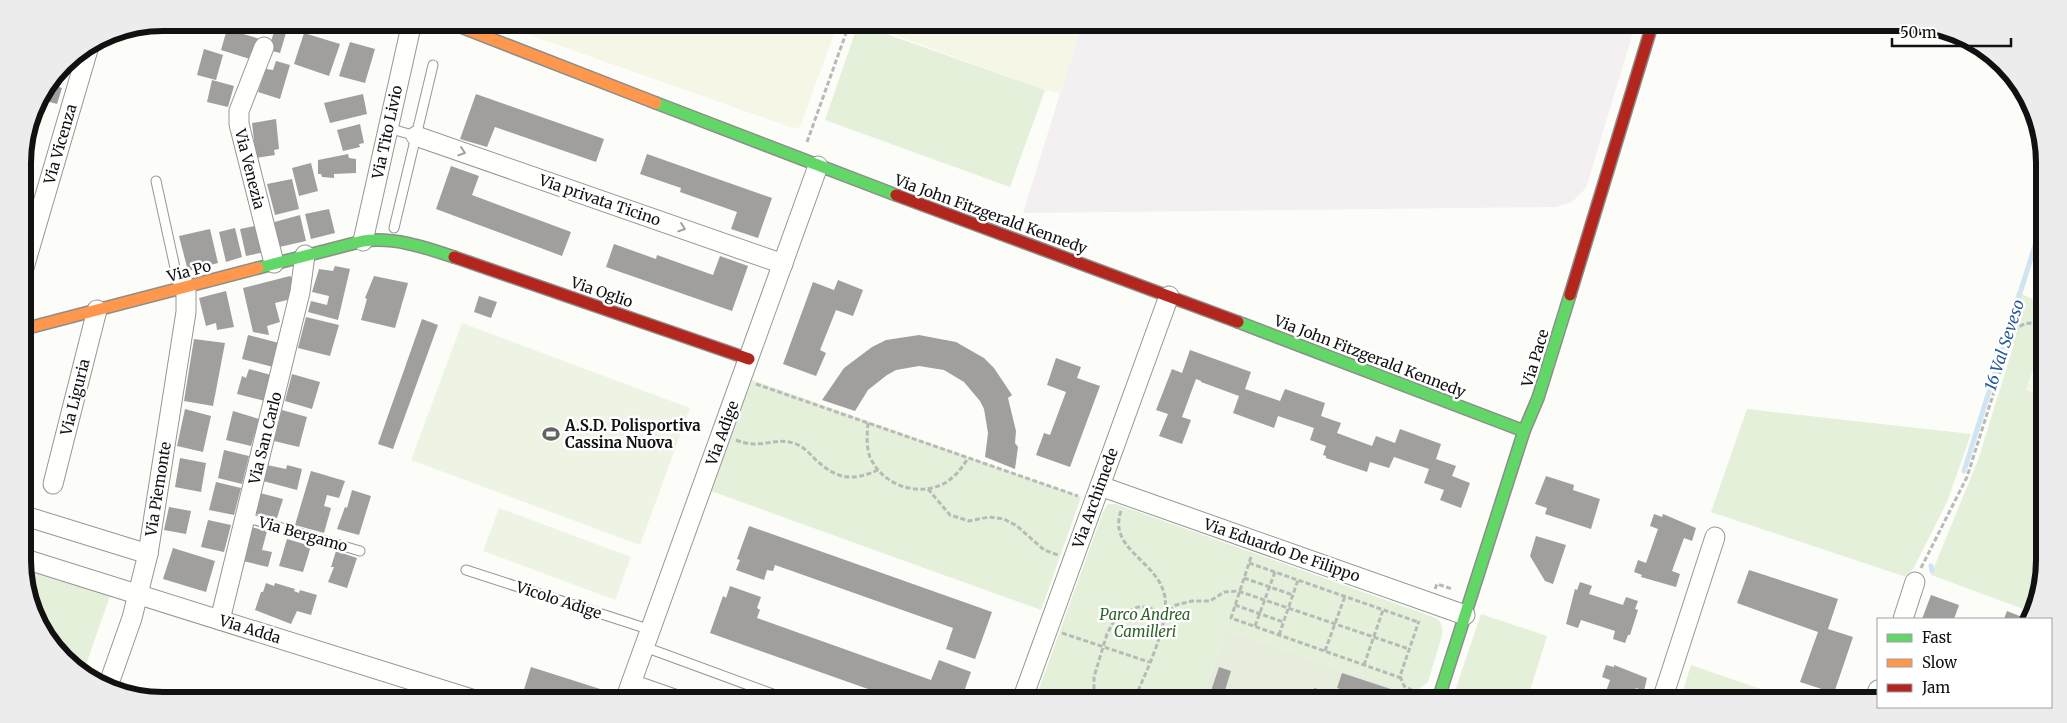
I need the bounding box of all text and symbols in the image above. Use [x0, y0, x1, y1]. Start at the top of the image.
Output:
scale bar [1892, 15, 2011, 47]
text: 50 m [1900, 23, 1937, 42]
street label: Via Tito Livio [368, 83, 406, 182]
street label: Via Vicenza [39, 102, 81, 187]
street label: Via Venezia [231, 126, 269, 211]
one-way arrow [457, 146, 466, 156]
street label: Via privata Ticino [536, 170, 663, 230]
street label: Via John Fitzgerald Kennedy [891, 170, 1090, 258]
one-way arrow [677, 223, 686, 233]
street label: Via Po [164, 256, 213, 286]
street label: Via Oglio [568, 272, 636, 312]
water label: 16 Val Seveso [1980, 297, 2028, 393]
street label: Via John Fitzgerald Kennedy [1271, 310, 1469, 401]
street label: Via Pace [1517, 327, 1553, 390]
street label: Via Liguria [56, 357, 94, 438]
street label: Via San Carlo [244, 390, 286, 487]
street label: Via Adige [701, 398, 743, 469]
place label: A.S.D. Polisportiva Cassina Nuova [564, 416, 701, 452]
sports icon: A.S.D. Polisportiva Cassina Nuova [541, 424, 561, 444]
street label: Via Piemonte [141, 440, 175, 539]
street label: Via Archimede [1068, 445, 1122, 552]
street label: Via Bergamo [255, 512, 350, 556]
street label: Via Eduardo De Filippo [1201, 514, 1363, 586]
street label: Vicolo Adige [513, 577, 604, 623]
park label: Parco Andrea Camilleri [1100, 605, 1190, 641]
street label: Via Adda [216, 610, 283, 647]
legend [1877, 618, 2052, 708]
text: Fast [1922, 628, 1952, 647]
text: Slow [1922, 653, 1957, 672]
text: Jam [1921, 678, 1950, 697]

